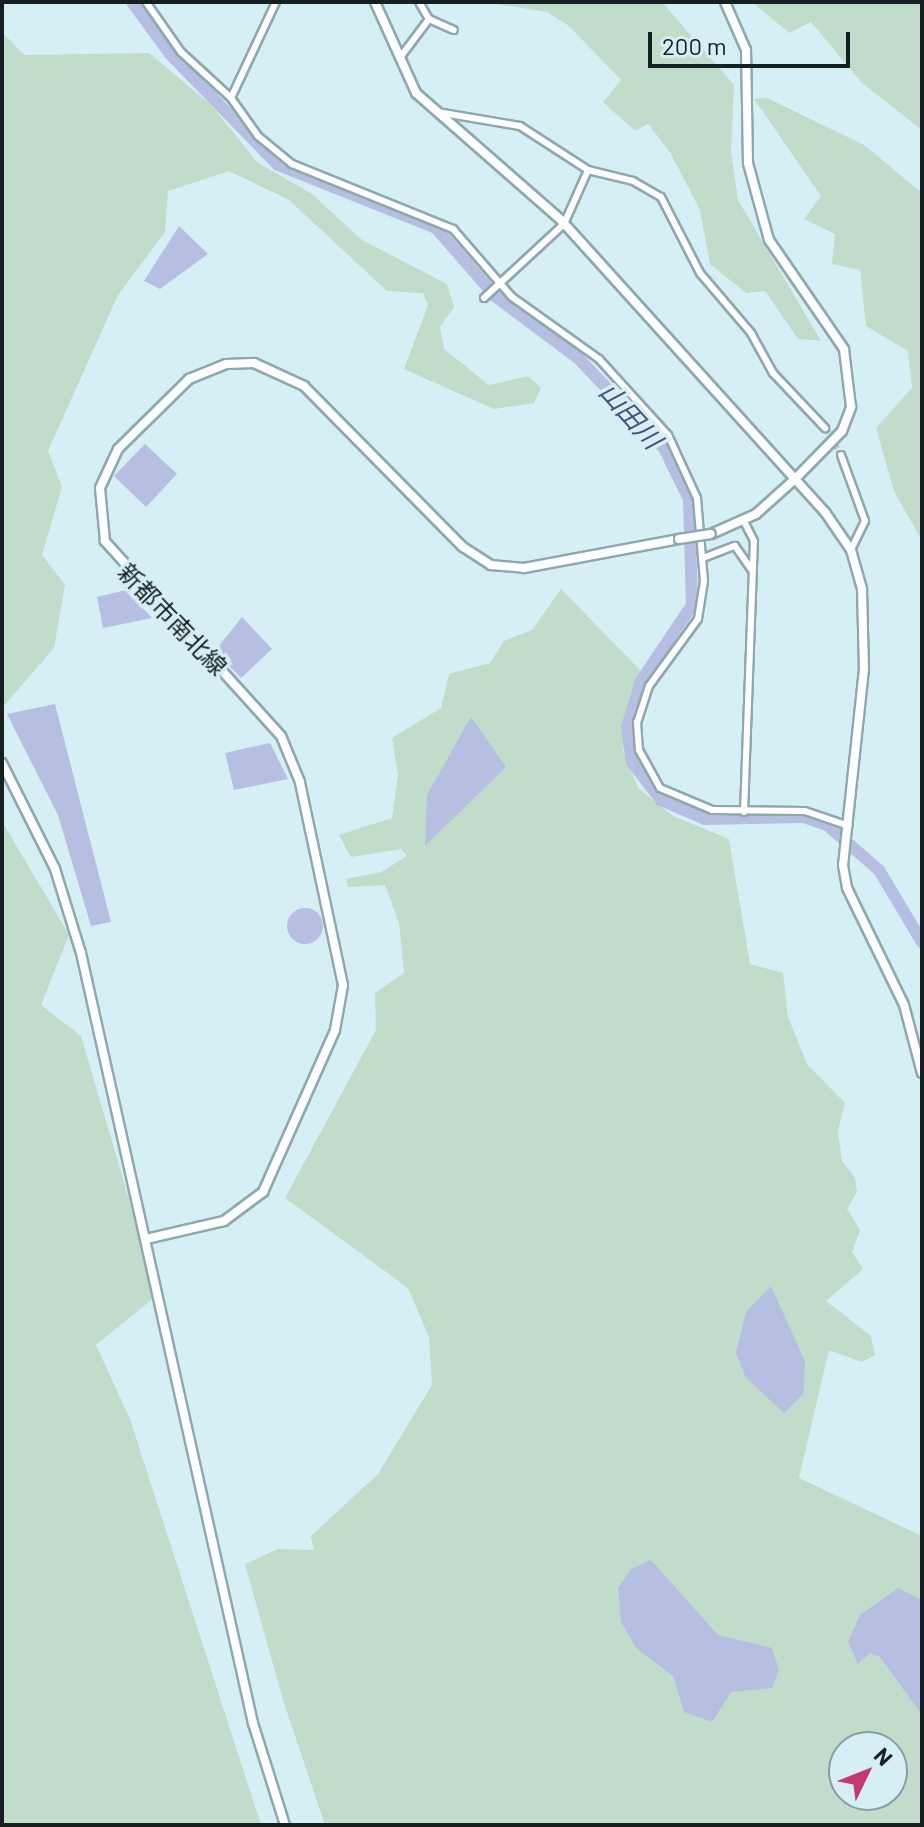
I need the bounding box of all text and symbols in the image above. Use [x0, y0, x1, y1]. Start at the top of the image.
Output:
scale bar [652, 16, 854, 66]
text: 200 m [662, 31, 727, 60]
water label: 山田川 [593, 376, 669, 454]
street label: 新都市南北線 [113, 557, 233, 681]
north arrow [828, 1731, 908, 1811]
text: N [870, 1742, 899, 1770]

